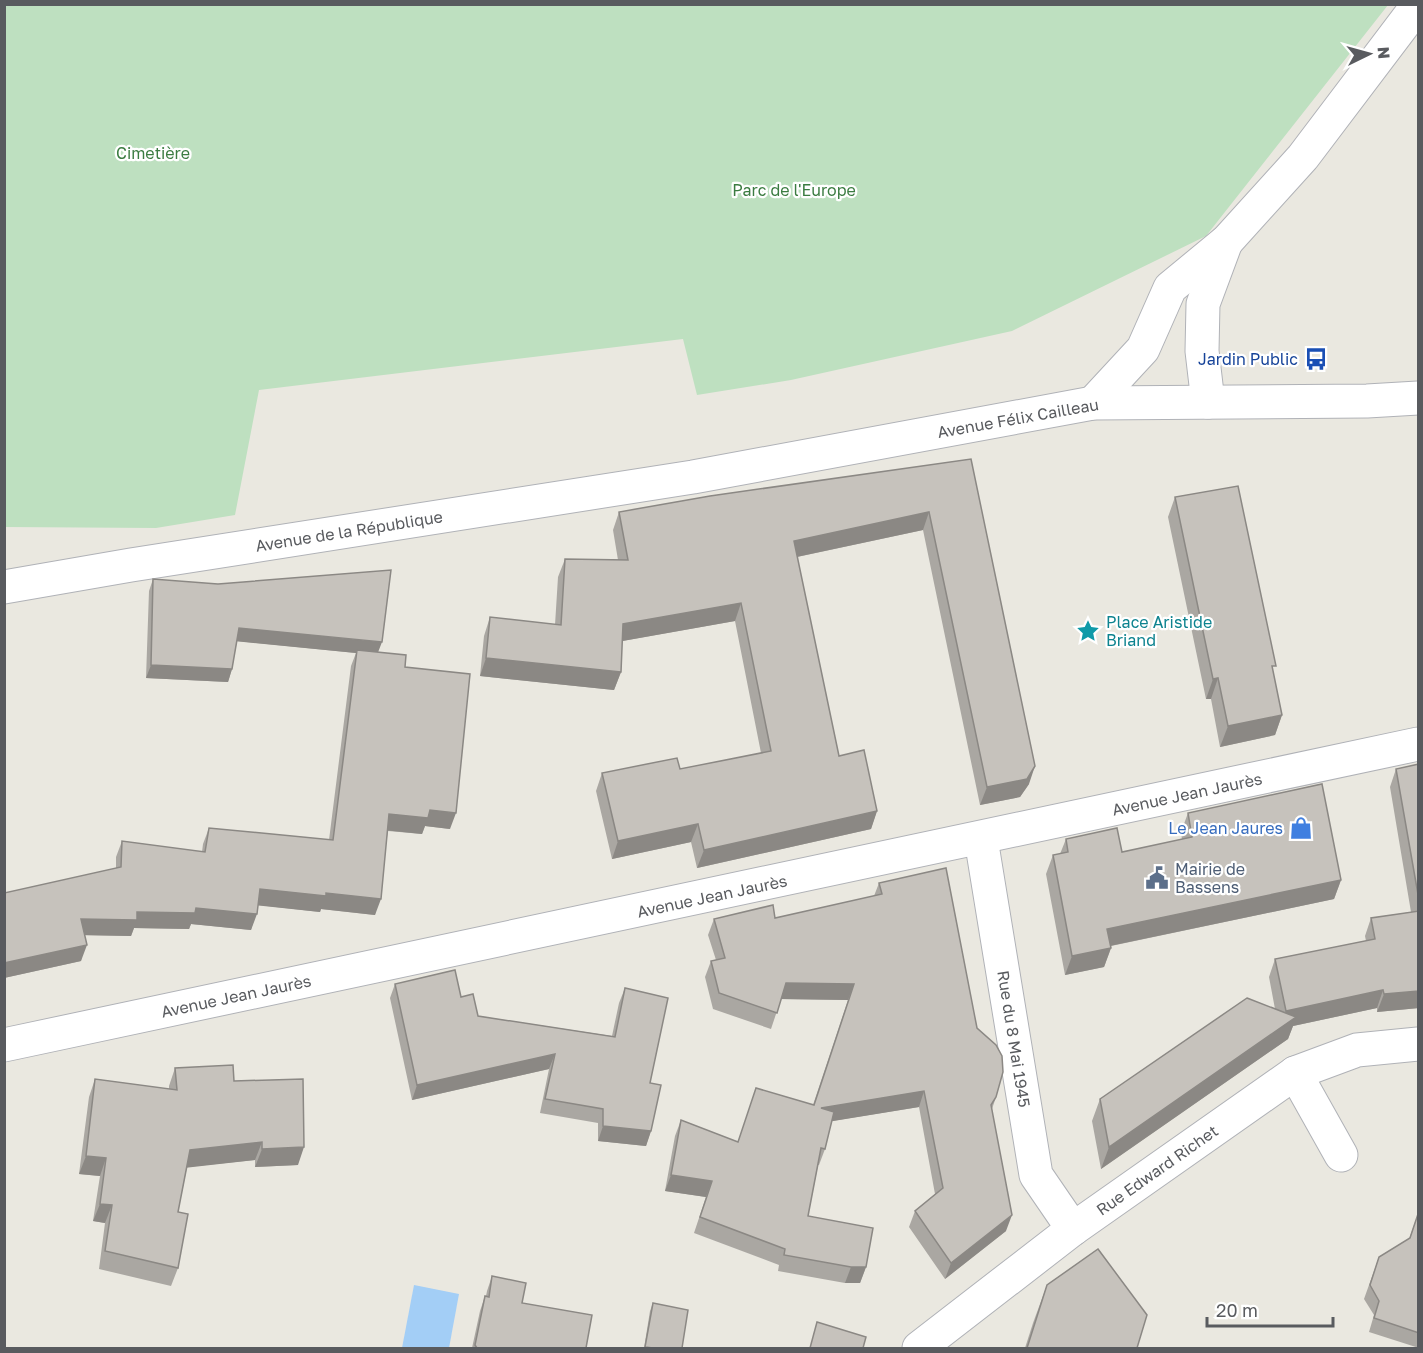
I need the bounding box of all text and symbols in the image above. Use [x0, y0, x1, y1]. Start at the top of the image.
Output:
north arrow [1339, 24, 1399, 84]
text: N [1373, 46, 1394, 60]
park label: Cimetière [116, 143, 190, 163]
park label: Parc de l'Europe [732, 180, 856, 200]
bus stop icon: Jardin Public [1303, 346, 1329, 372]
place label: Jardin Public [1198, 349, 1298, 369]
street label: Avenue Félix Cailleau [936, 394, 1100, 442]
street label: Avenue de la République [254, 506, 444, 556]
place label: Place Aristide Briand [1106, 612, 1212, 650]
place icon: Place Aristide Briand [1075, 618, 1101, 644]
street label: Avenue Jean Jaurès [1110, 768, 1264, 820]
shop icon: Le Jean Jaures [1288, 815, 1314, 841]
place label: Le Jean Jaures [1168, 818, 1283, 838]
place label: Mairie de Bassens [1175, 859, 1245, 897]
public building icon: Mairie de Bassens [1144, 865, 1170, 891]
street label: Avenue Jean Jaurès [635, 870, 789, 922]
street label: Rue du 8 Mai 1945 [993, 969, 1035, 1109]
street label: Avenue Jean Jaurès [159, 970, 313, 1022]
street label: Rue Edward Richet [1092, 1121, 1222, 1219]
scale bar [1207, 1290, 1333, 1328]
text: 20 m [1216, 1299, 1258, 1321]

